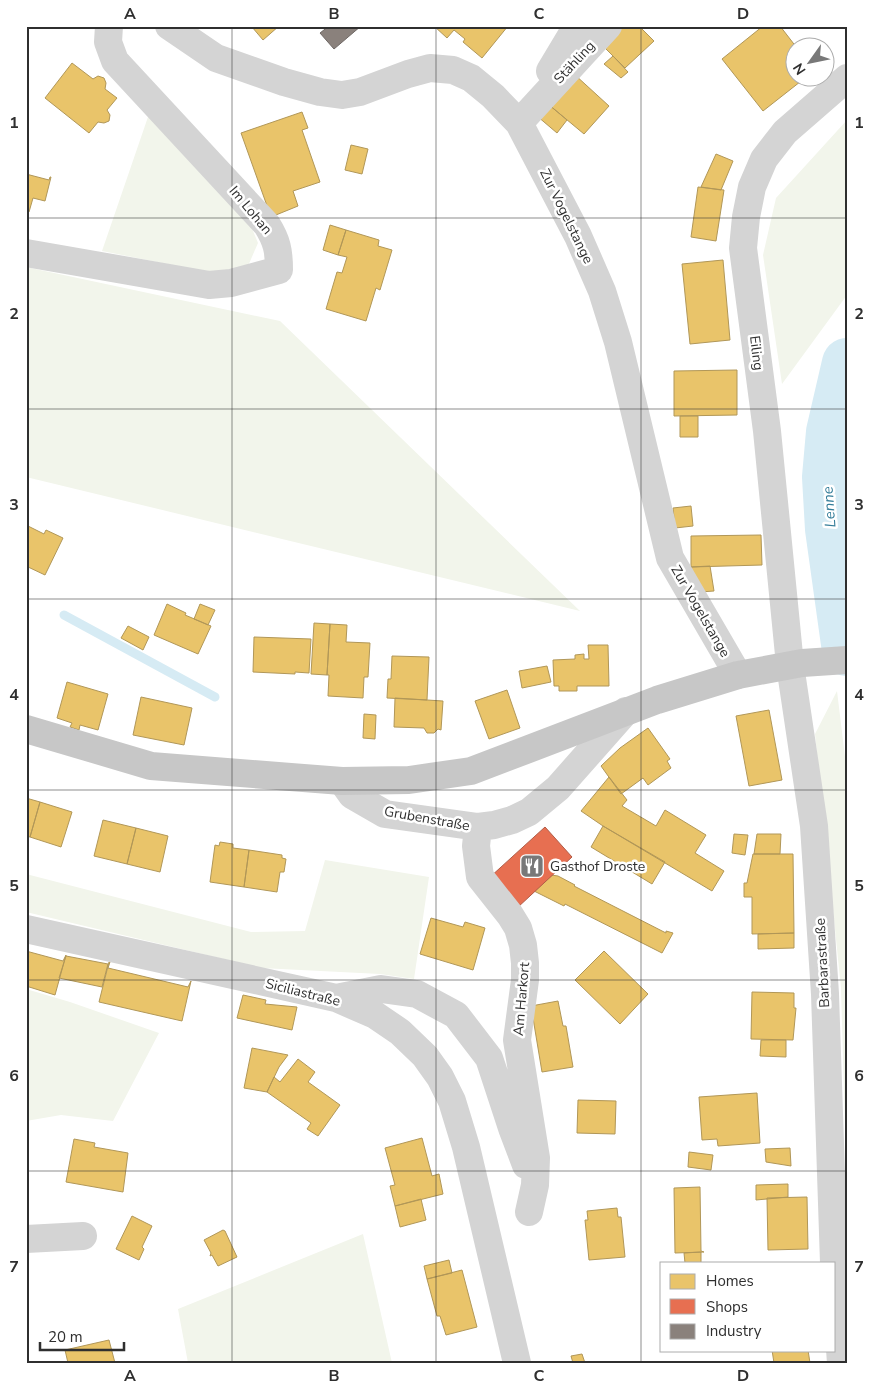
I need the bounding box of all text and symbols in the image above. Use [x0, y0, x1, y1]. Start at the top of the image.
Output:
text: A [124, 3, 136, 25]
text: B [328, 3, 340, 25]
text: C [534, 3, 545, 25]
text: D [737, 3, 749, 25]
street label: Stähling [550, 37, 599, 88]
north arrow [786, 38, 836, 88]
text: N [789, 59, 810, 78]
text: 1 [9, 112, 19, 134]
text: 1 [854, 112, 864, 134]
street label: Zur Vogelstange [535, 166, 598, 267]
street label: Im Lohan [225, 182, 276, 239]
text: 2 [9, 303, 19, 325]
text: 2 [854, 303, 864, 325]
street label: Eiling [745, 335, 768, 372]
water label: Lenne [818, 486, 840, 528]
text: 3 [9, 494, 19, 516]
text: 3 [854, 494, 864, 516]
street label: Zur Vogelstange [666, 562, 735, 661]
text: 4 [9, 684, 19, 706]
text: 4 [854, 684, 864, 706]
street label: Grubenstraße [383, 802, 471, 835]
restaurant icon: Gasthof Droste [519, 853, 545, 879]
place label: Gasthof Droste [550, 857, 645, 876]
text: 5 [9, 875, 19, 897]
text: 5 [854, 875, 864, 897]
street label: Barbarastraße [811, 918, 834, 1008]
street label: Am Harkort [509, 961, 534, 1037]
street label: Siciliastraße [264, 974, 342, 1011]
text: 6 [9, 1065, 19, 1087]
text: 6 [854, 1065, 864, 1087]
text: 7 [9, 1256, 19, 1278]
text: 7 [854, 1256, 864, 1278]
legend [660, 1262, 836, 1352]
text: Homes [706, 1271, 754, 1291]
text: Shops [706, 1297, 748, 1317]
scale bar [40, 1319, 124, 1351]
text: Industry [706, 1321, 762, 1341]
text: 20 m [48, 1327, 83, 1347]
text: A [124, 1365, 136, 1387]
text: B [328, 1365, 340, 1387]
text: C [534, 1365, 545, 1387]
text: D [737, 1365, 749, 1387]

